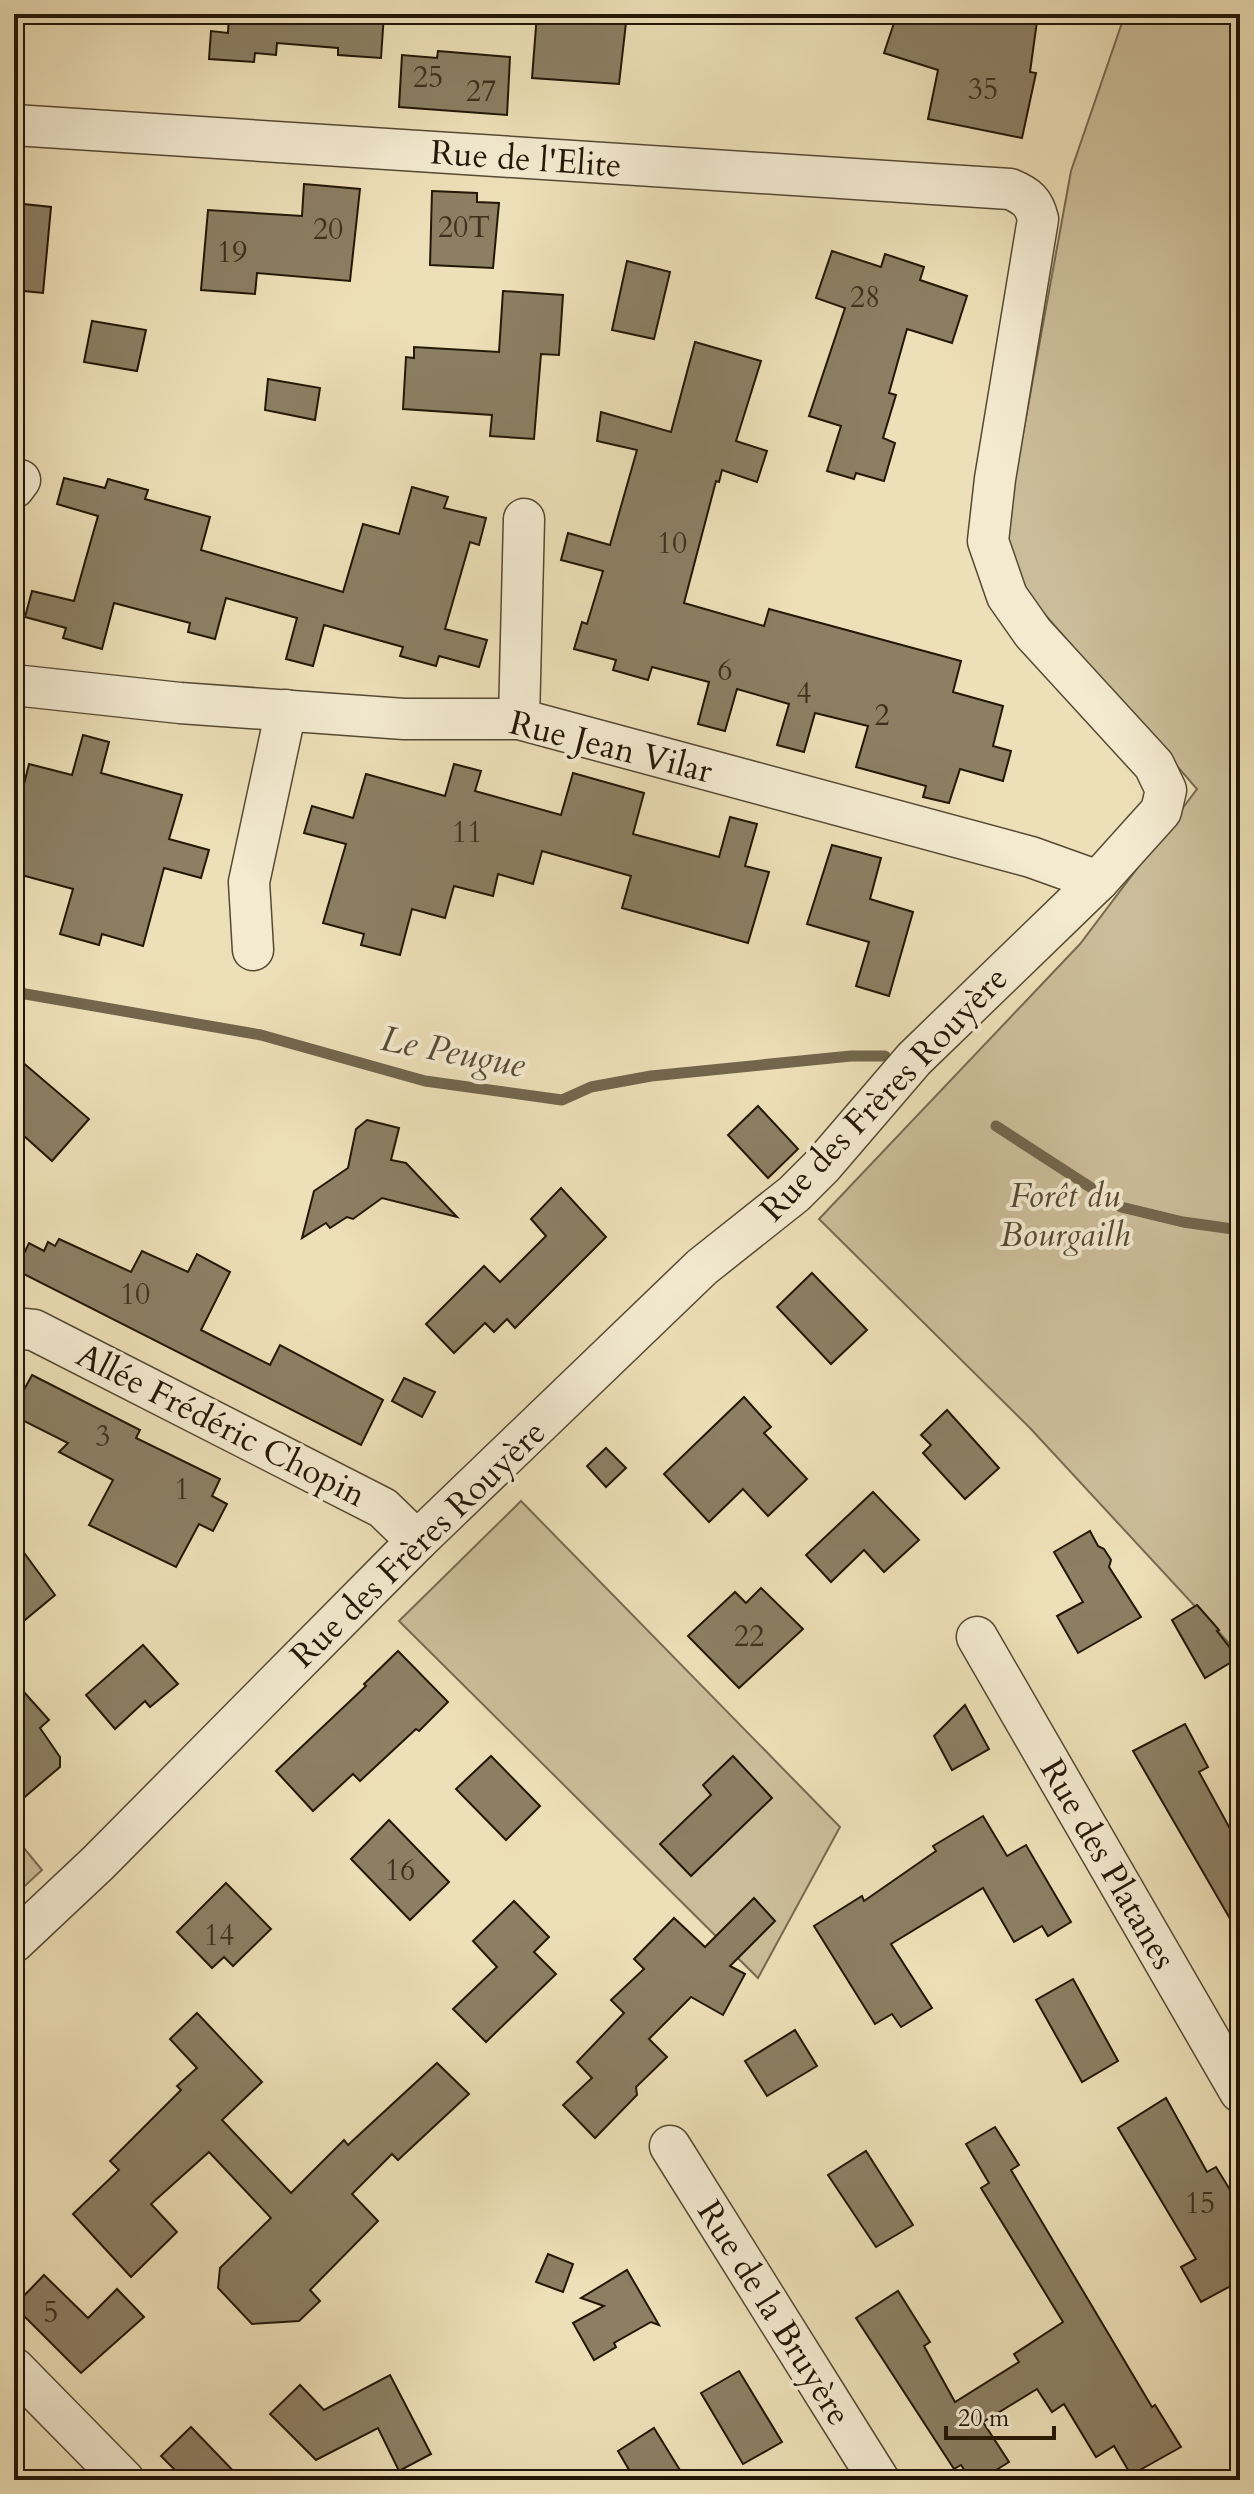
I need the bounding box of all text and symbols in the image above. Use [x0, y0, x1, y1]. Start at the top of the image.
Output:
house number: 25 [413, 57, 443, 98]
house number: 35 [968, 69, 998, 110]
house number: 27 [466, 71, 496, 112]
street label: Rue de l'Elite [429, 129, 623, 189]
house number: 20T [438, 207, 490, 248]
house number: 20 [313, 209, 343, 250]
house number: 19 [217, 232, 247, 273]
house number: 28 [850, 277, 880, 318]
house number: 10 [657, 523, 687, 564]
house number: 6 [717, 650, 733, 691]
house number: 4 [796, 673, 812, 714]
house number: 2 [874, 695, 890, 736]
street label: Rue Jean Vilar [505, 700, 718, 795]
house number: 11 [452, 812, 482, 853]
street label: Rue des Frères Rouyère [750, 956, 1018, 1232]
water label: Le Peugue [377, 1014, 530, 1090]
park label: Forêt du Bourgailh [1000, 1173, 1130, 1258]
house number: 10 [120, 1274, 150, 1315]
street label: Allée Frédéric Chopin [68, 1332, 374, 1518]
street label: Rue des Frères Rouyère [280, 1410, 556, 1678]
house number: 3 [95, 1416, 111, 1457]
house number: 1 [174, 1469, 190, 1510]
house number: 22 [734, 1616, 764, 1657]
street label: Rue des Platanes [1029, 1750, 1187, 1978]
house number: 16 [385, 1850, 415, 1891]
house number: 14 [204, 1915, 234, 1956]
house number: 15 [1185, 2183, 1215, 2224]
street label: Rue de la Bruyère [686, 2192, 862, 2434]
house number: 5 [43, 2292, 59, 2333]
scale bar [946, 2390, 1054, 2440]
text: 20 m [958, 2402, 1010, 2435]

